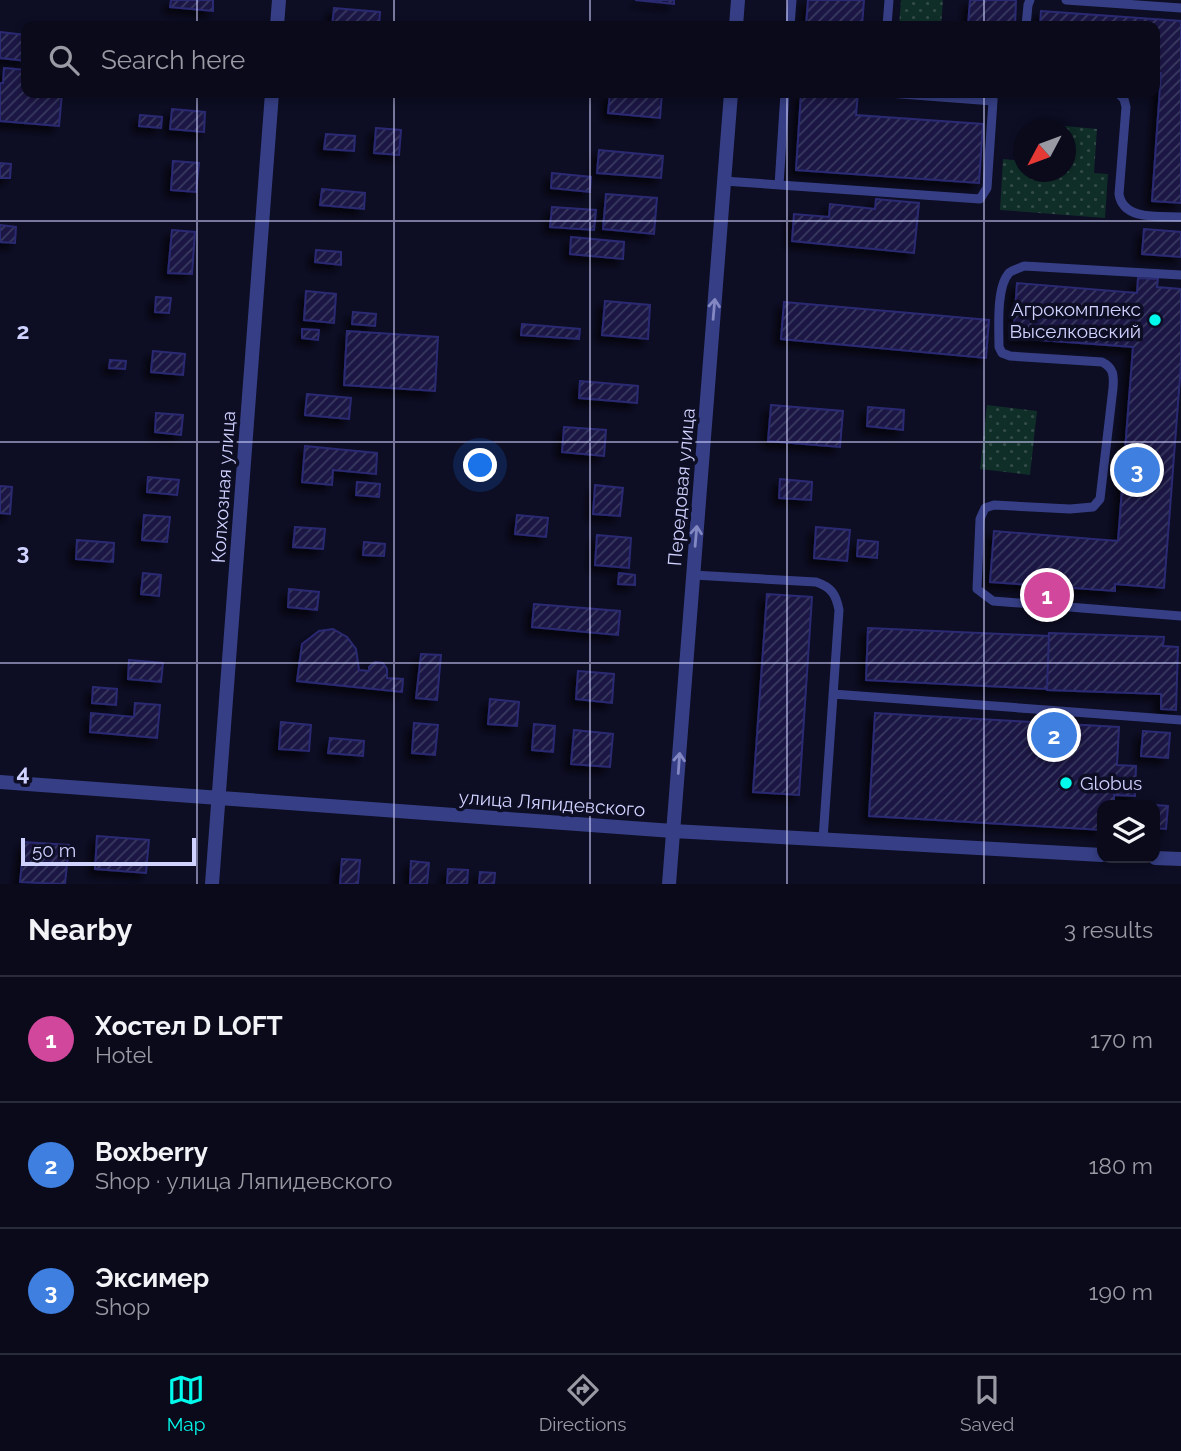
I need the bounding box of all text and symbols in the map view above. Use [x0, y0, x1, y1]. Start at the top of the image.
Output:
search box [21, 21, 1160, 98]
icon: search [45, 41, 83, 79]
text: Search here [101, 45, 245, 75]
north arrow [1013, 119, 1076, 182]
place label: Агрокомплекс Выселковский [1009, 298, 1141, 342]
one-way arrow [708, 299, 721, 321]
marker: Агрокомплекс Выселковский [1147, 312, 1163, 328]
text: 2 [17, 317, 29, 344]
street label: Передовая улица [663, 407, 699, 567]
street label: Колхозная улица [207, 410, 239, 564]
pin: 3 [1114, 444, 1160, 496]
your location [463, 448, 497, 482]
one-way arrow [690, 525, 703, 548]
text: 3 [17, 538, 29, 565]
pin: 1 [1024, 569, 1070, 621]
pin: 2 [1031, 709, 1077, 761]
one-way arrow [673, 752, 686, 775]
text: 4 [16, 759, 30, 786]
place label: Globus [1080, 772, 1142, 794]
marker: Globus [1058, 775, 1074, 791]
street label: улица Ляпидевского [458, 786, 646, 820]
map controls [1097, 800, 1160, 863]
button: layers [1097, 800, 1160, 863]
scale bar [21, 835, 196, 867]
text: 50 m [32, 839, 76, 861]
text: Nearby [28, 912, 132, 947]
text: 3 results [1064, 916, 1153, 943]
text: Хостел D LOFT [95, 1011, 283, 1041]
text: 1 [45, 1026, 57, 1053]
text: 170 m [1090, 1026, 1153, 1053]
text: Hotel [95, 1041, 153, 1068]
text: Boxberry [95, 1137, 208, 1167]
text: 2 [45, 1152, 57, 1179]
text: 180 m [1088, 1152, 1153, 1179]
text: Shop · улица Ляпидевского [95, 1167, 392, 1194]
text: Эксимер [95, 1263, 209, 1293]
text: 3 [45, 1278, 57, 1305]
text: 190 m [1089, 1278, 1153, 1305]
text: Shop [95, 1293, 150, 1320]
tab: Map [167, 1371, 205, 1435]
tab: Directions [539, 1371, 627, 1435]
tab: Saved [960, 1371, 1014, 1435]

